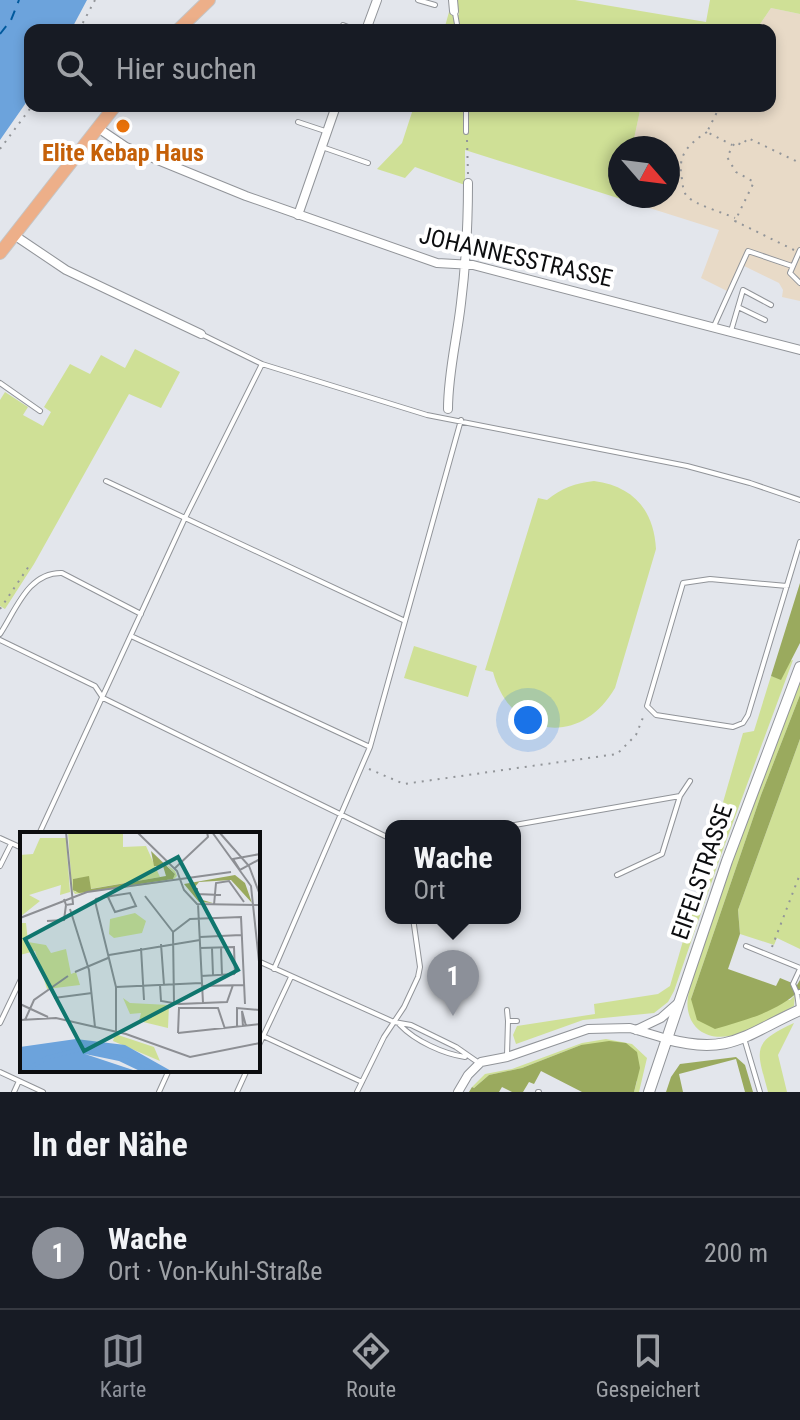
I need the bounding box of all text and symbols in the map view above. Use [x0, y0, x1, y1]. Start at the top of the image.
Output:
search box [24, 24, 776, 112]
icon: search [52, 46, 96, 90]
text: Hier suchen [116, 51, 257, 86]
marker: Elite Kebap Haus [114, 117, 132, 135]
north arrow [608, 136, 680, 208]
place label: Elite Kebap Haus [42, 139, 204, 167]
street label: JOHANNESSTRASSE [417, 221, 615, 293]
your location [508, 700, 548, 740]
street label: EIFELSTRASSE [666, 801, 738, 943]
popup [385, 820, 521, 924]
inset map [20, 832, 260, 1072]
text: Wache [413, 840, 493, 875]
text: Ort [413, 875, 445, 905]
pin: 1 [427, 950, 479, 1016]
text: In der Nähe [32, 1124, 188, 1164]
text: Wache [108, 1221, 187, 1256]
text: 1 [51, 1238, 65, 1268]
text: 200 m [704, 1238, 768, 1268]
text: Ort · Von-Kuhl-Straße [108, 1256, 322, 1286]
tab: Karte [100, 1329, 146, 1402]
tab: Route [346, 1329, 396, 1402]
tab: Gespeichert [596, 1329, 700, 1402]

